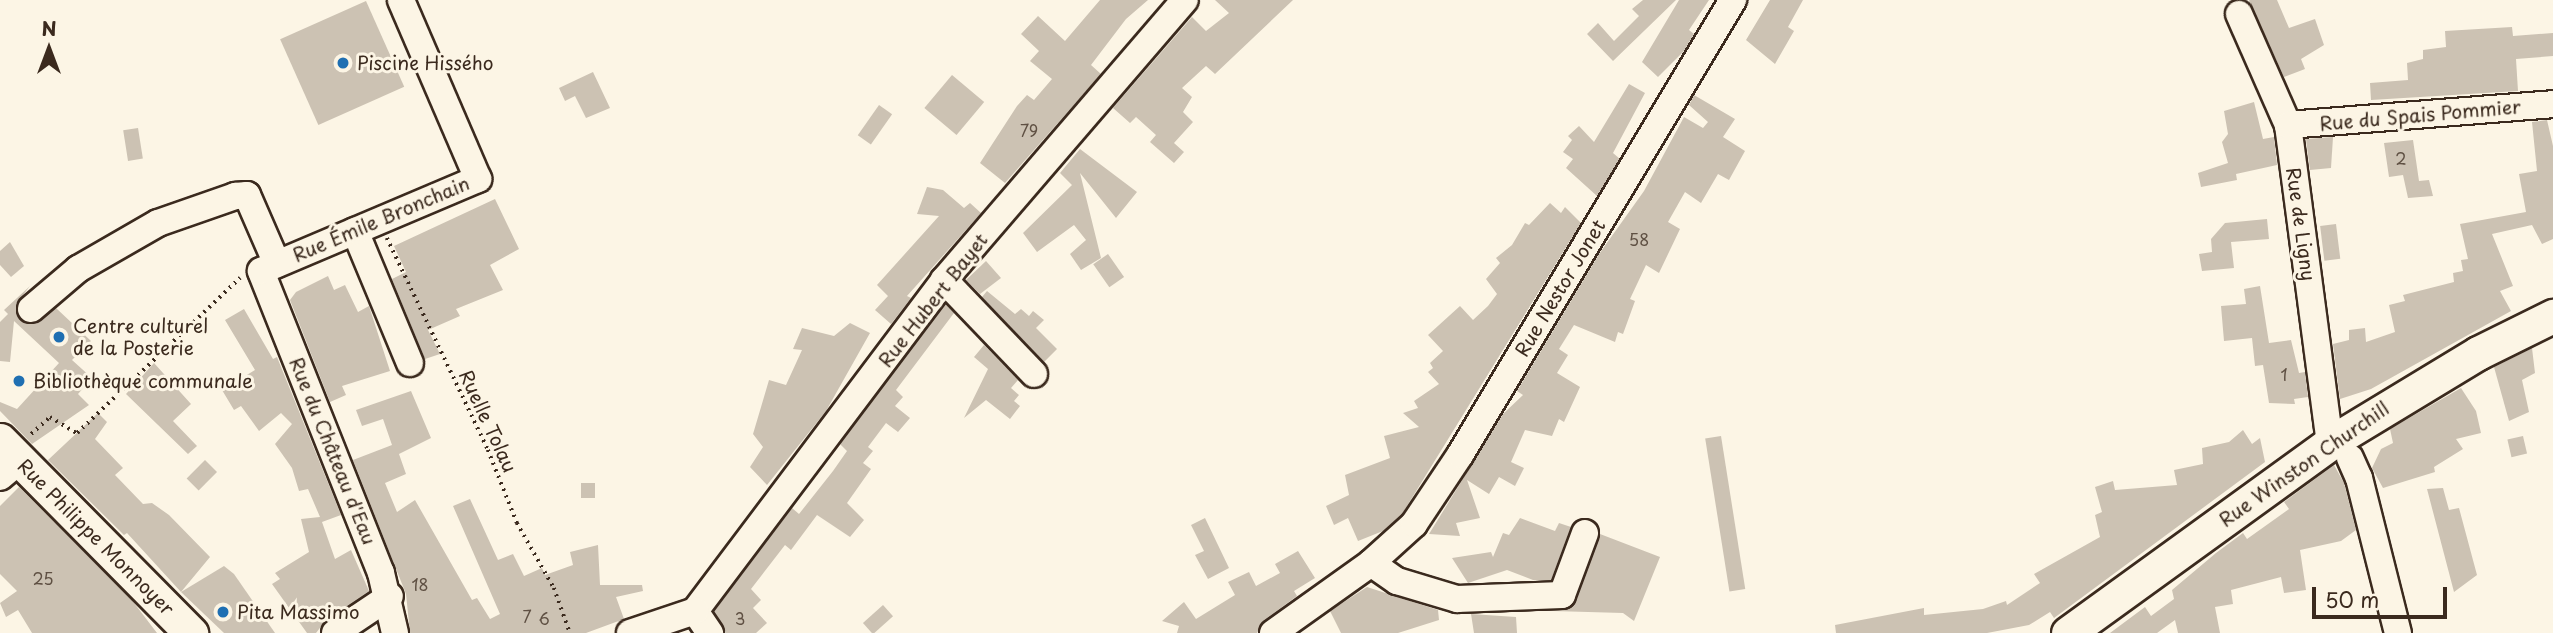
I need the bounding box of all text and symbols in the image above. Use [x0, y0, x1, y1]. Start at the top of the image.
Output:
north arrow [14, 14, 84, 84]
text: N [41, 14, 57, 42]
place label: Piscine Hissého [357, 52, 495, 74]
marker: Piscine Hissého [335, 55, 351, 71]
street label: Rue du Spais Pommier [2317, 95, 2523, 135]
house number: 79 [1020, 120, 1038, 140]
house number: 2 [2395, 148, 2407, 168]
street label: Rue de Ligny [2282, 164, 2320, 284]
street label: Rue Émile Bronchain [289, 171, 473, 267]
street label: Rue Nestor Jonet [1509, 214, 1611, 362]
street label: Rue Hubert Bayet [873, 228, 993, 372]
house number: 58 [1629, 229, 1649, 249]
place label: Centre culturel de la Posterie [73, 315, 210, 359]
marker: Centre culturel de la Posterie [51, 329, 67, 345]
street label: Rue du Château d'Eau [284, 352, 382, 550]
house number: 1 [2280, 364, 2288, 384]
street label: Ruelle Tolau [454, 366, 522, 476]
place label: Bibliothèque communale [33, 370, 254, 392]
marker: Bibliothèque communale [11, 373, 27, 389]
street label: Rue Winston Churchill [2214, 397, 2394, 531]
street label: Rue Philippe Monnoyer [13, 454, 179, 620]
house number: 25 [32, 568, 54, 588]
house number: 18 [411, 574, 429, 594]
scale bar [2315, 574, 2450, 618]
text: 50 m [2325, 583, 2379, 615]
place label: Pita Massimo [237, 601, 360, 623]
marker: Pita Massimo [215, 604, 231, 620]
house number: 7 [522, 606, 532, 626]
house number: 6 [538, 608, 550, 628]
house number: 3 [735, 608, 745, 628]

